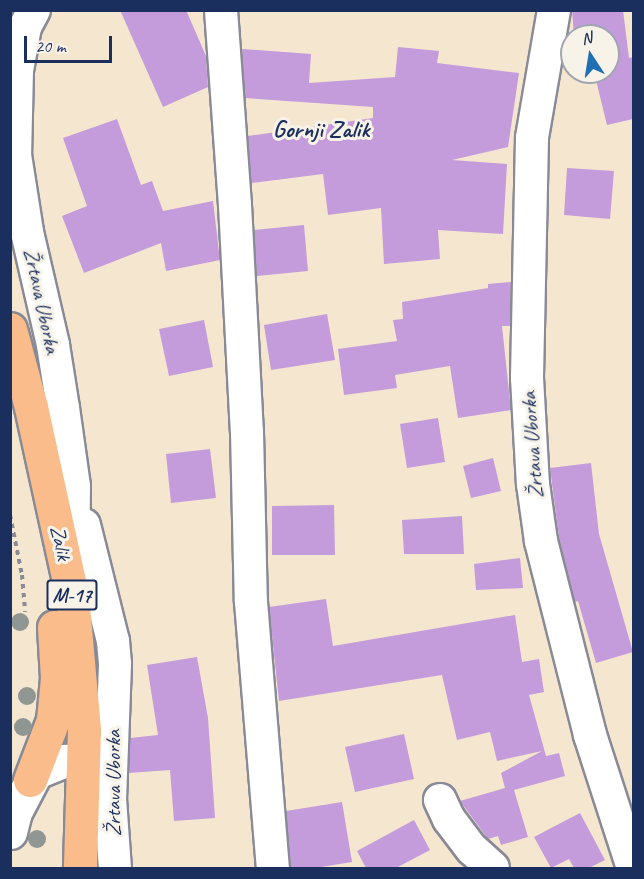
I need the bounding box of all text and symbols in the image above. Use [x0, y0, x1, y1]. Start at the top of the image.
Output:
scale bar [27, 24, 116, 62]
north arrow [560, 24, 620, 84]
text: N [580, 28, 594, 49]
text: 20 m [35, 35, 66, 57]
district label: Gornji Zalik [273, 116, 369, 144]
street label: Žrtava Uborka [19, 247, 65, 355]
street label: Žrtava Uborka [516, 391, 548, 499]
street label: Zalik [45, 523, 77, 563]
road number: M-17 [45, 578, 99, 612]
street label: Žrtava Uborka [100, 730, 126, 836]

